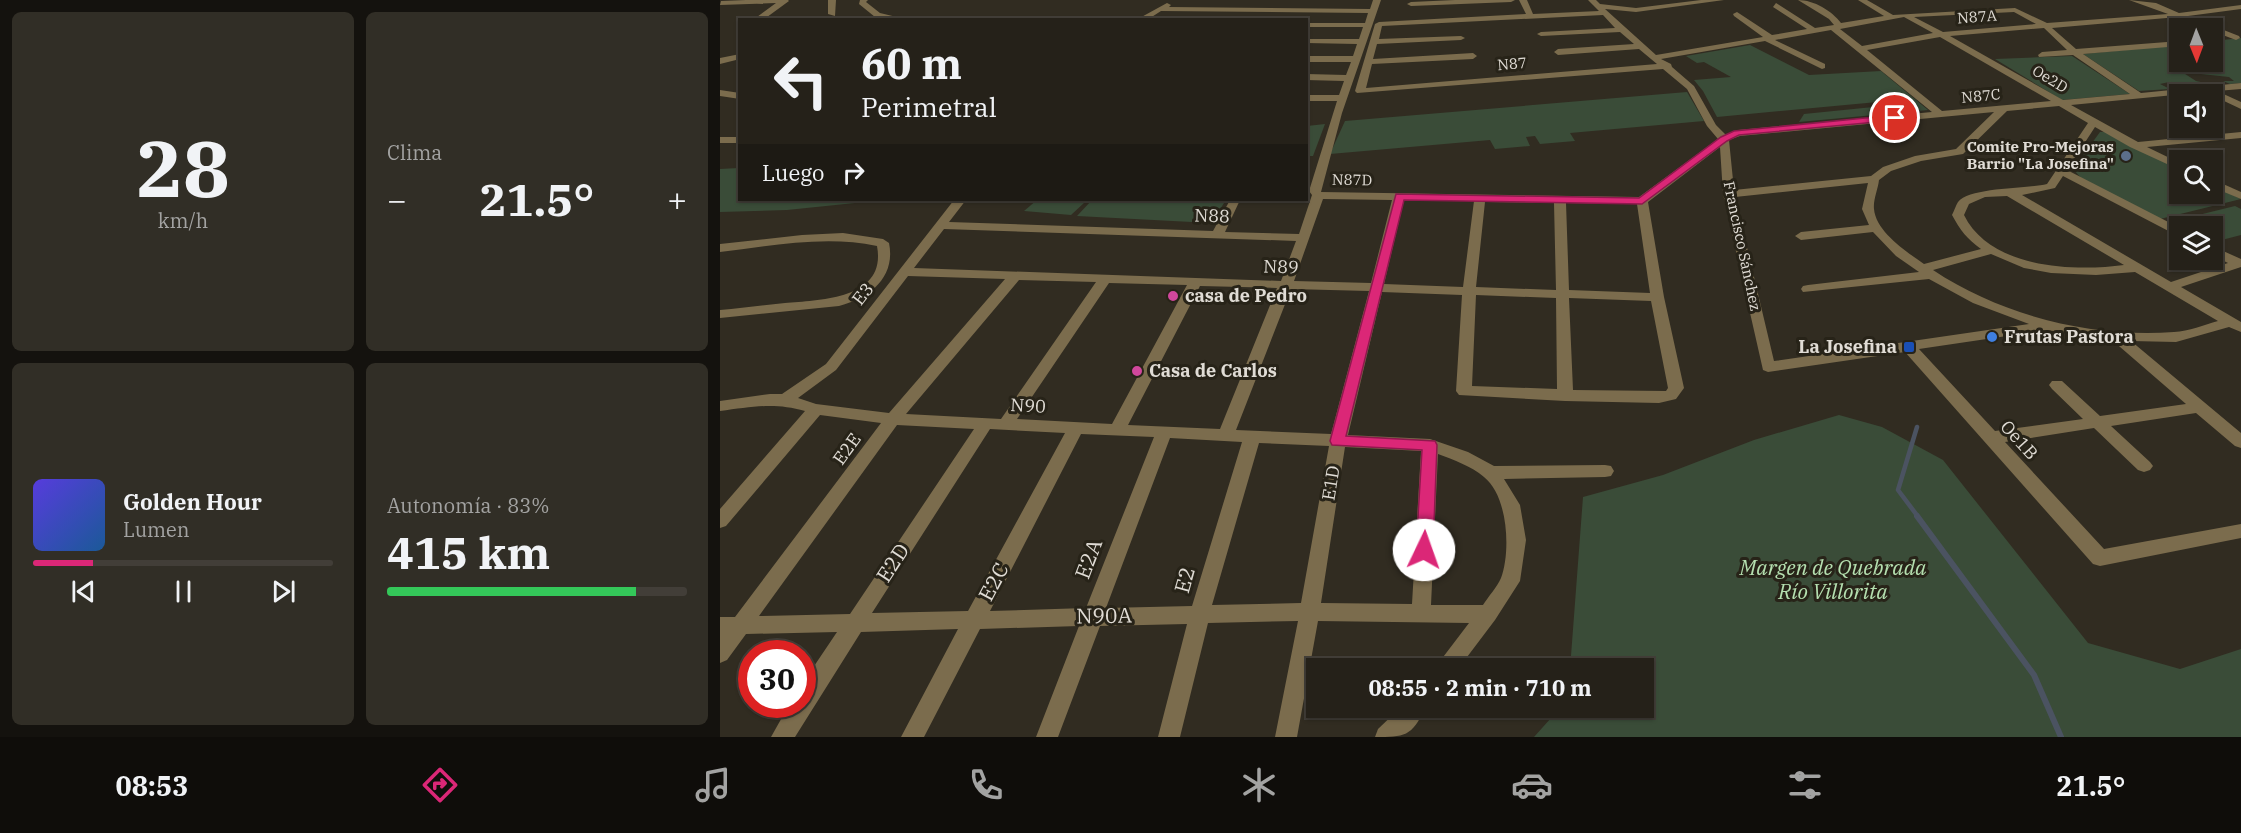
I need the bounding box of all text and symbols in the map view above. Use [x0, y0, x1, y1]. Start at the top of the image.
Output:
street label: N87A [1956, 6, 1998, 27]
north arrow [2169, 18, 2223, 72]
map controls [2169, 18, 2223, 270]
text: 60 m [861, 36, 962, 91]
icon: left [762, 42, 840, 120]
street label: N87 [1496, 53, 1528, 74]
street label: Oe2D [2029, 61, 2072, 97]
street label: N87C [1961, 84, 2001, 107]
button: sound [2169, 84, 2223, 138]
text: Perimetral [861, 89, 997, 124]
pin [1869, 92, 1920, 143]
icon: arrive [1878, 101, 1911, 134]
text: 28 [136, 117, 230, 218]
place label: Comite Pro-Mejoras Barrio "La Josefina" [1967, 137, 2114, 173]
text: Clima [387, 139, 442, 166]
marker: Comite Pro-Mejoras Barrio "La Josefina" [2119, 149, 2133, 163]
button: search [2169, 150, 2223, 204]
icon: right [837, 156, 870, 189]
text: Luego [762, 158, 825, 187]
text: 21.5° [480, 170, 594, 228]
street label: N87D [1332, 170, 1372, 189]
text: − [387, 178, 407, 221]
text: + [667, 178, 687, 221]
street label: Francisco Sánchez [1719, 179, 1766, 312]
street label: N88 [1194, 203, 1230, 228]
text: km/h [158, 207, 208, 234]
button: layers [2169, 216, 2223, 270]
street label: N89 [1263, 254, 1299, 279]
street label: E3 [847, 278, 879, 310]
place label: casa de Pedro [1185, 284, 1307, 307]
marker: casa de Pedro [1166, 289, 1180, 303]
place label: Frutas Pastora [2004, 325, 2134, 348]
marker: Frutas Pastora [1985, 330, 1999, 344]
place label: La Josefina [1798, 335, 1897, 358]
marker: La Josefina [1902, 340, 1916, 354]
place label: Casa de Carlos [1149, 359, 1277, 382]
marker: Casa de Carlos [1130, 364, 1144, 378]
street label: N90 [1010, 393, 1046, 418]
street label: Oe1B [1996, 415, 2043, 464]
street label: E2E [827, 428, 866, 469]
street label: E1D [1316, 464, 1345, 502]
text: Golden Hour [123, 487, 262, 516]
text: Autonomía · 83% [387, 492, 549, 519]
text: Lumen [123, 516, 190, 543]
position arrow [1392, 518, 1456, 582]
text: 415 km [387, 523, 550, 581]
street label: E2A [1068, 534, 1109, 583]
street label: E2D [869, 538, 915, 587]
park label: Margen de Quebrada Río Villorita [1738, 553, 1927, 605]
street label: E2C [971, 557, 1015, 606]
street label: E2 [1167, 563, 1201, 596]
icon: previous [67, 575, 100, 608]
icon: pause [167, 575, 200, 608]
icon: next [267, 575, 300, 608]
street label: N90A [1076, 601, 1133, 629]
speed limit sign: 30 [738, 640, 816, 718]
text: 08:55 · 2 min · 710 m [1368, 673, 1592, 702]
icon: directions [419, 764, 461, 806]
icon: music [692, 764, 734, 806]
icon: phone [965, 764, 1007, 806]
icon: climate [1238, 764, 1280, 806]
icon: car [1511, 764, 1553, 806]
icon: filters [1784, 764, 1826, 806]
text: 08:53 [115, 768, 188, 803]
text: 21.5° [2057, 768, 2125, 803]

